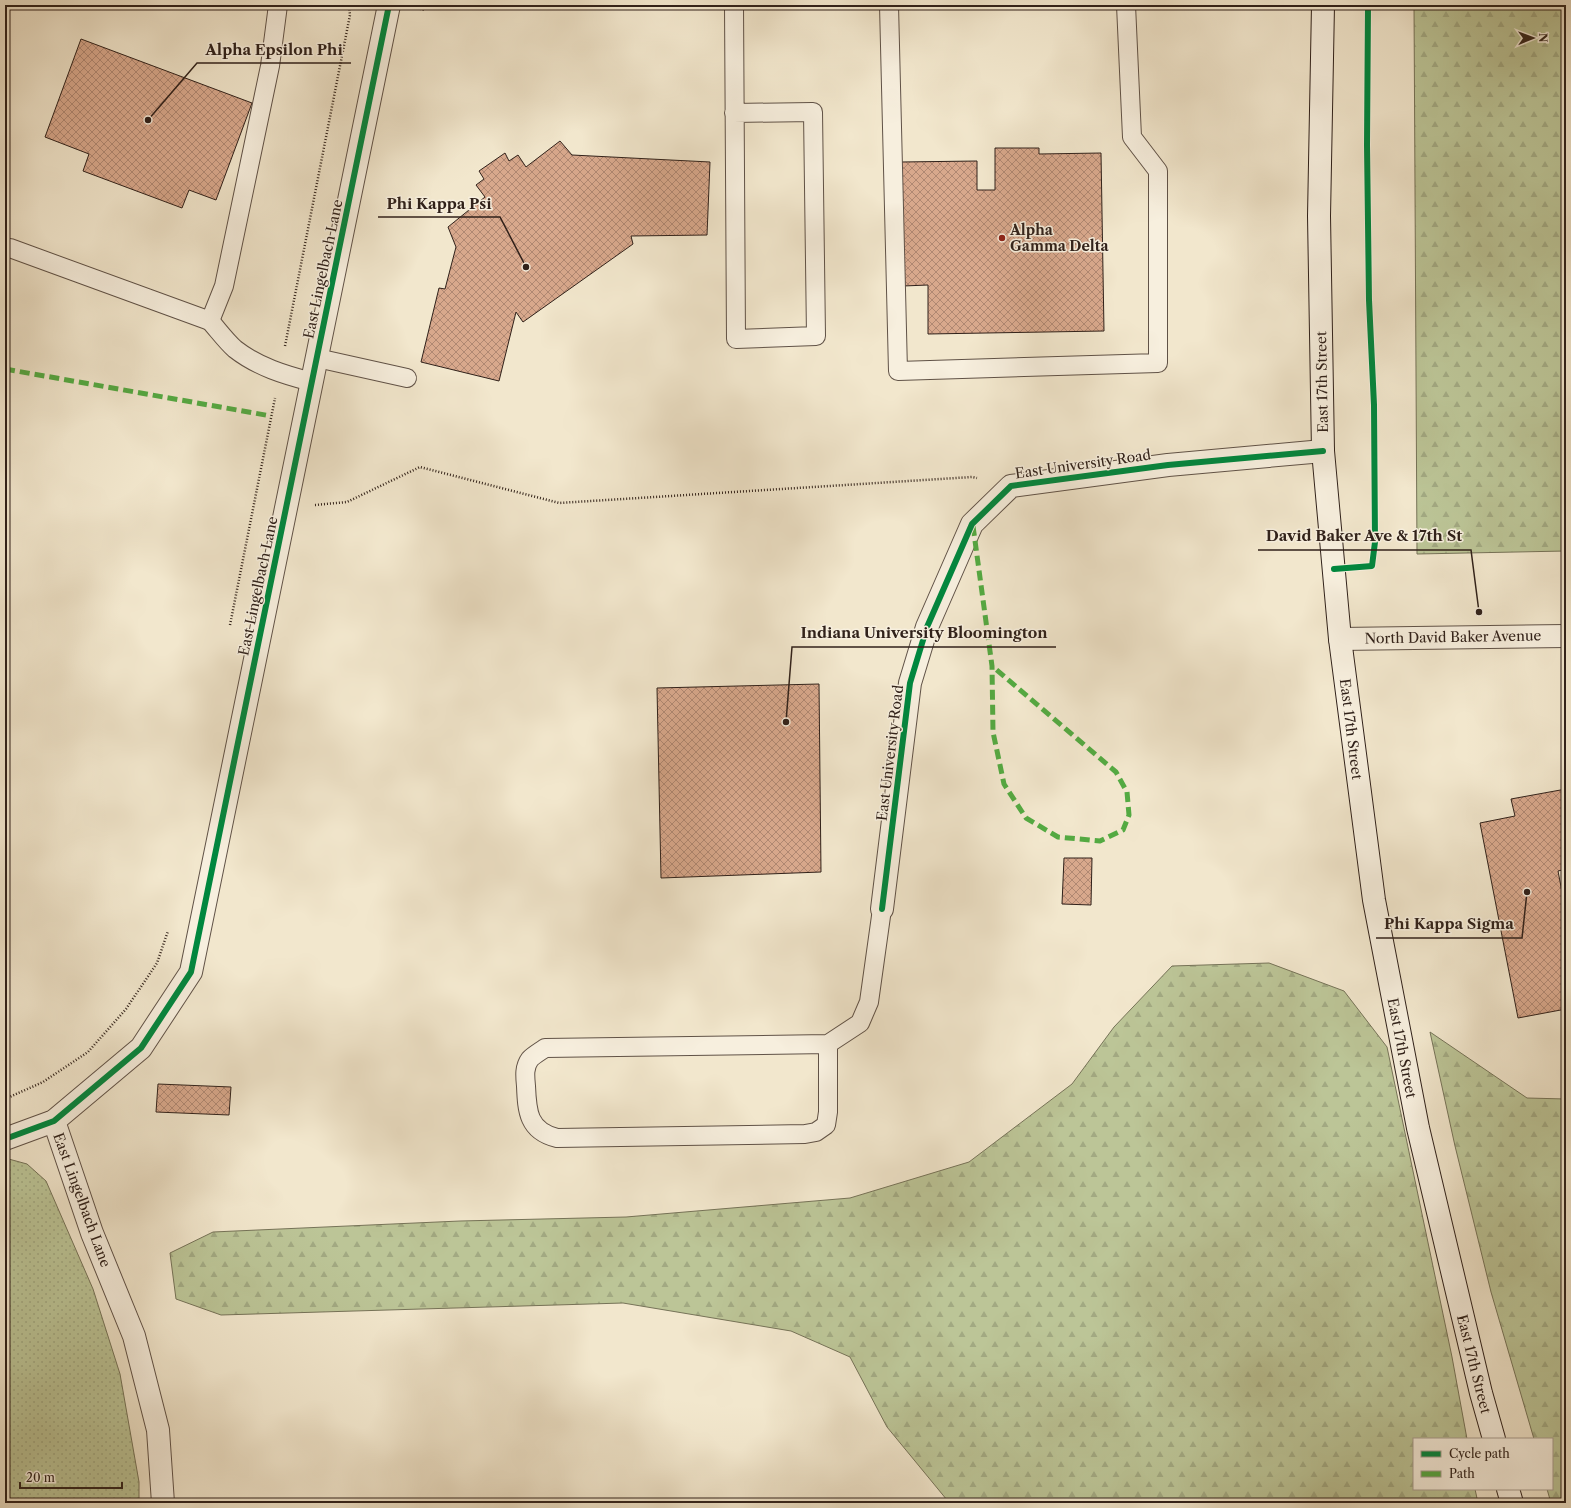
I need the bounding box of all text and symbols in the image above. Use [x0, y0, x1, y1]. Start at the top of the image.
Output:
north arrow [1513, 18, 1553, 58]
text: N [1536, 33, 1550, 43]
callout: Alpha Epsilon Phi [197, 36, 351, 63]
text: Alpha Epsilon Phi [204, 40, 343, 59]
callout: Phi Kappa Psi [378, 190, 500, 217]
text: Phi Kappa Psi [386, 194, 492, 213]
street label: East Lingelbach Lane [299, 197, 347, 340]
place label: Alpha Gamma Delta [1009, 221, 1109, 255]
marker: Alpha Gamma Delta [997, 233, 1007, 243]
street label: East 17th Street [1312, 331, 1332, 433]
street label: East University Road [1014, 445, 1153, 482]
street label: East Lingelbach Lane [234, 514, 282, 657]
callout: David Baker Ave & 17th St [1258, 523, 1471, 550]
text: David Baker Ave & 17th St [1266, 526, 1462, 545]
callout: Indiana University Bloomington [792, 620, 1056, 647]
text: Indiana University Bloomington [801, 623, 1048, 642]
street label: North David Baker Avenue [1365, 626, 1542, 648]
street label: East 17th Street [1336, 677, 1366, 781]
street label: East University Road [873, 683, 907, 822]
callout: Phi Kappa Sigma [1376, 911, 1522, 938]
text: Phi Kappa Sigma [1384, 914, 1514, 933]
street label: East 17th Street [1383, 996, 1421, 1100]
street label: East Lingelbach Lane [49, 1130, 115, 1270]
street label: East 17th Street [1453, 1313, 1495, 1416]
legend [1413, 1438, 1553, 1490]
text: Cycle path [1449, 1446, 1510, 1461]
scale bar [20, 1464, 122, 1490]
text: Path [1449, 1466, 1475, 1481]
text: 20 m [26, 1470, 55, 1485]

